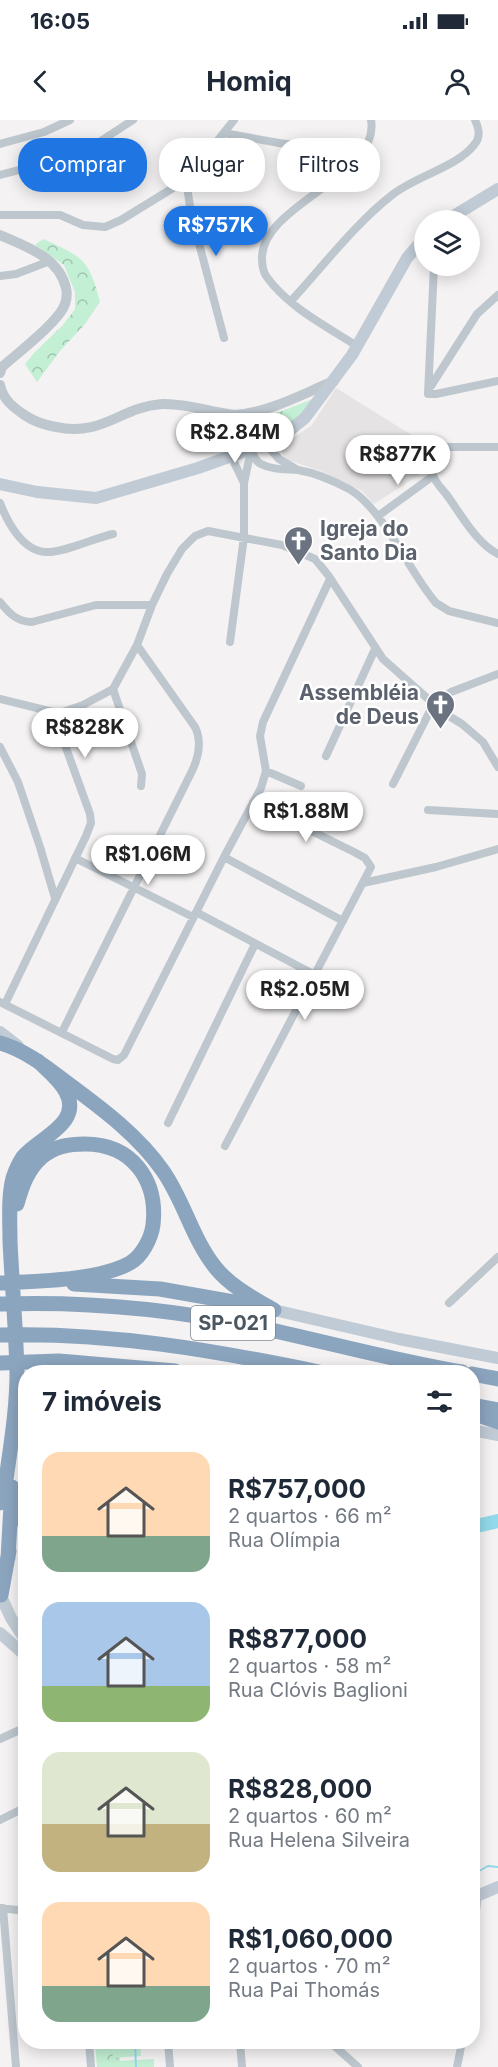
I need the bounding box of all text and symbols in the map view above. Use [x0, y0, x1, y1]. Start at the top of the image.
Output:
text: 16:05 [30, 8, 90, 34]
icon: back [24, 65, 57, 98]
text: Homiq [206, 65, 292, 98]
icon: person [441, 65, 474, 98]
chip: Comprar [18, 138, 147, 192]
chip: Alugar [159, 138, 265, 192]
chip: Filtros [277, 138, 380, 192]
pin: R$757K [167, 206, 265, 257]
map controls [414, 210, 480, 276]
button: layers [414, 210, 480, 276]
text: R$757K [178, 213, 254, 237]
pin: R$2.84M [180, 413, 290, 464]
text: R$2.84M [190, 420, 280, 444]
pin: R$877K [349, 435, 447, 486]
text: R$877K [359, 442, 437, 466]
place label: Igreja do Santo Dia [320, 516, 417, 565]
church icon: Igreja do Santo Dia [283, 524, 315, 566]
place label: Assembléia de Deus [299, 680, 419, 729]
church icon: Assembléia de Deus [424, 688, 456, 730]
pin: R$828K [36, 708, 134, 759]
text: R$828K [45, 715, 125, 739]
pin: R$1.88M [251, 792, 361, 843]
text: R$1.88M [263, 799, 349, 823]
pin: R$1.06M [93, 835, 203, 886]
text: R$1.06M [105, 842, 191, 866]
pin: R$2.05M [250, 970, 360, 1021]
text: R$2.05M [260, 977, 350, 1001]
road number: SP-021 [191, 1306, 275, 1340]
icon: filters [423, 1385, 456, 1418]
text: 7 imóveis [42, 1386, 162, 1417]
text: R$757,000 [228, 1473, 366, 1504]
icon: home [90, 1476, 162, 1548]
text: 2 quartos · 66 m² [228, 1504, 392, 1528]
text: Rua Olímpia [228, 1528, 340, 1552]
text: R$877,000 [228, 1623, 367, 1654]
icon: home [90, 1626, 162, 1698]
text: 2 quartos · 58 m² [228, 1654, 391, 1678]
text: Rua Clóvis Baglioni [228, 1678, 408, 1702]
text: R$828,000 [228, 1773, 372, 1804]
icon: home [90, 1776, 162, 1848]
text: 2 quartos · 60 m² [228, 1804, 392, 1828]
text: Rua Helena Silveira [228, 1828, 410, 1852]
text: R$1,060,000 [228, 1923, 393, 1954]
icon: home [90, 1926, 162, 1998]
text: 2 quartos · 70 m² [228, 1954, 390, 1978]
text: Rua Pai Thomás [228, 1978, 380, 2002]

